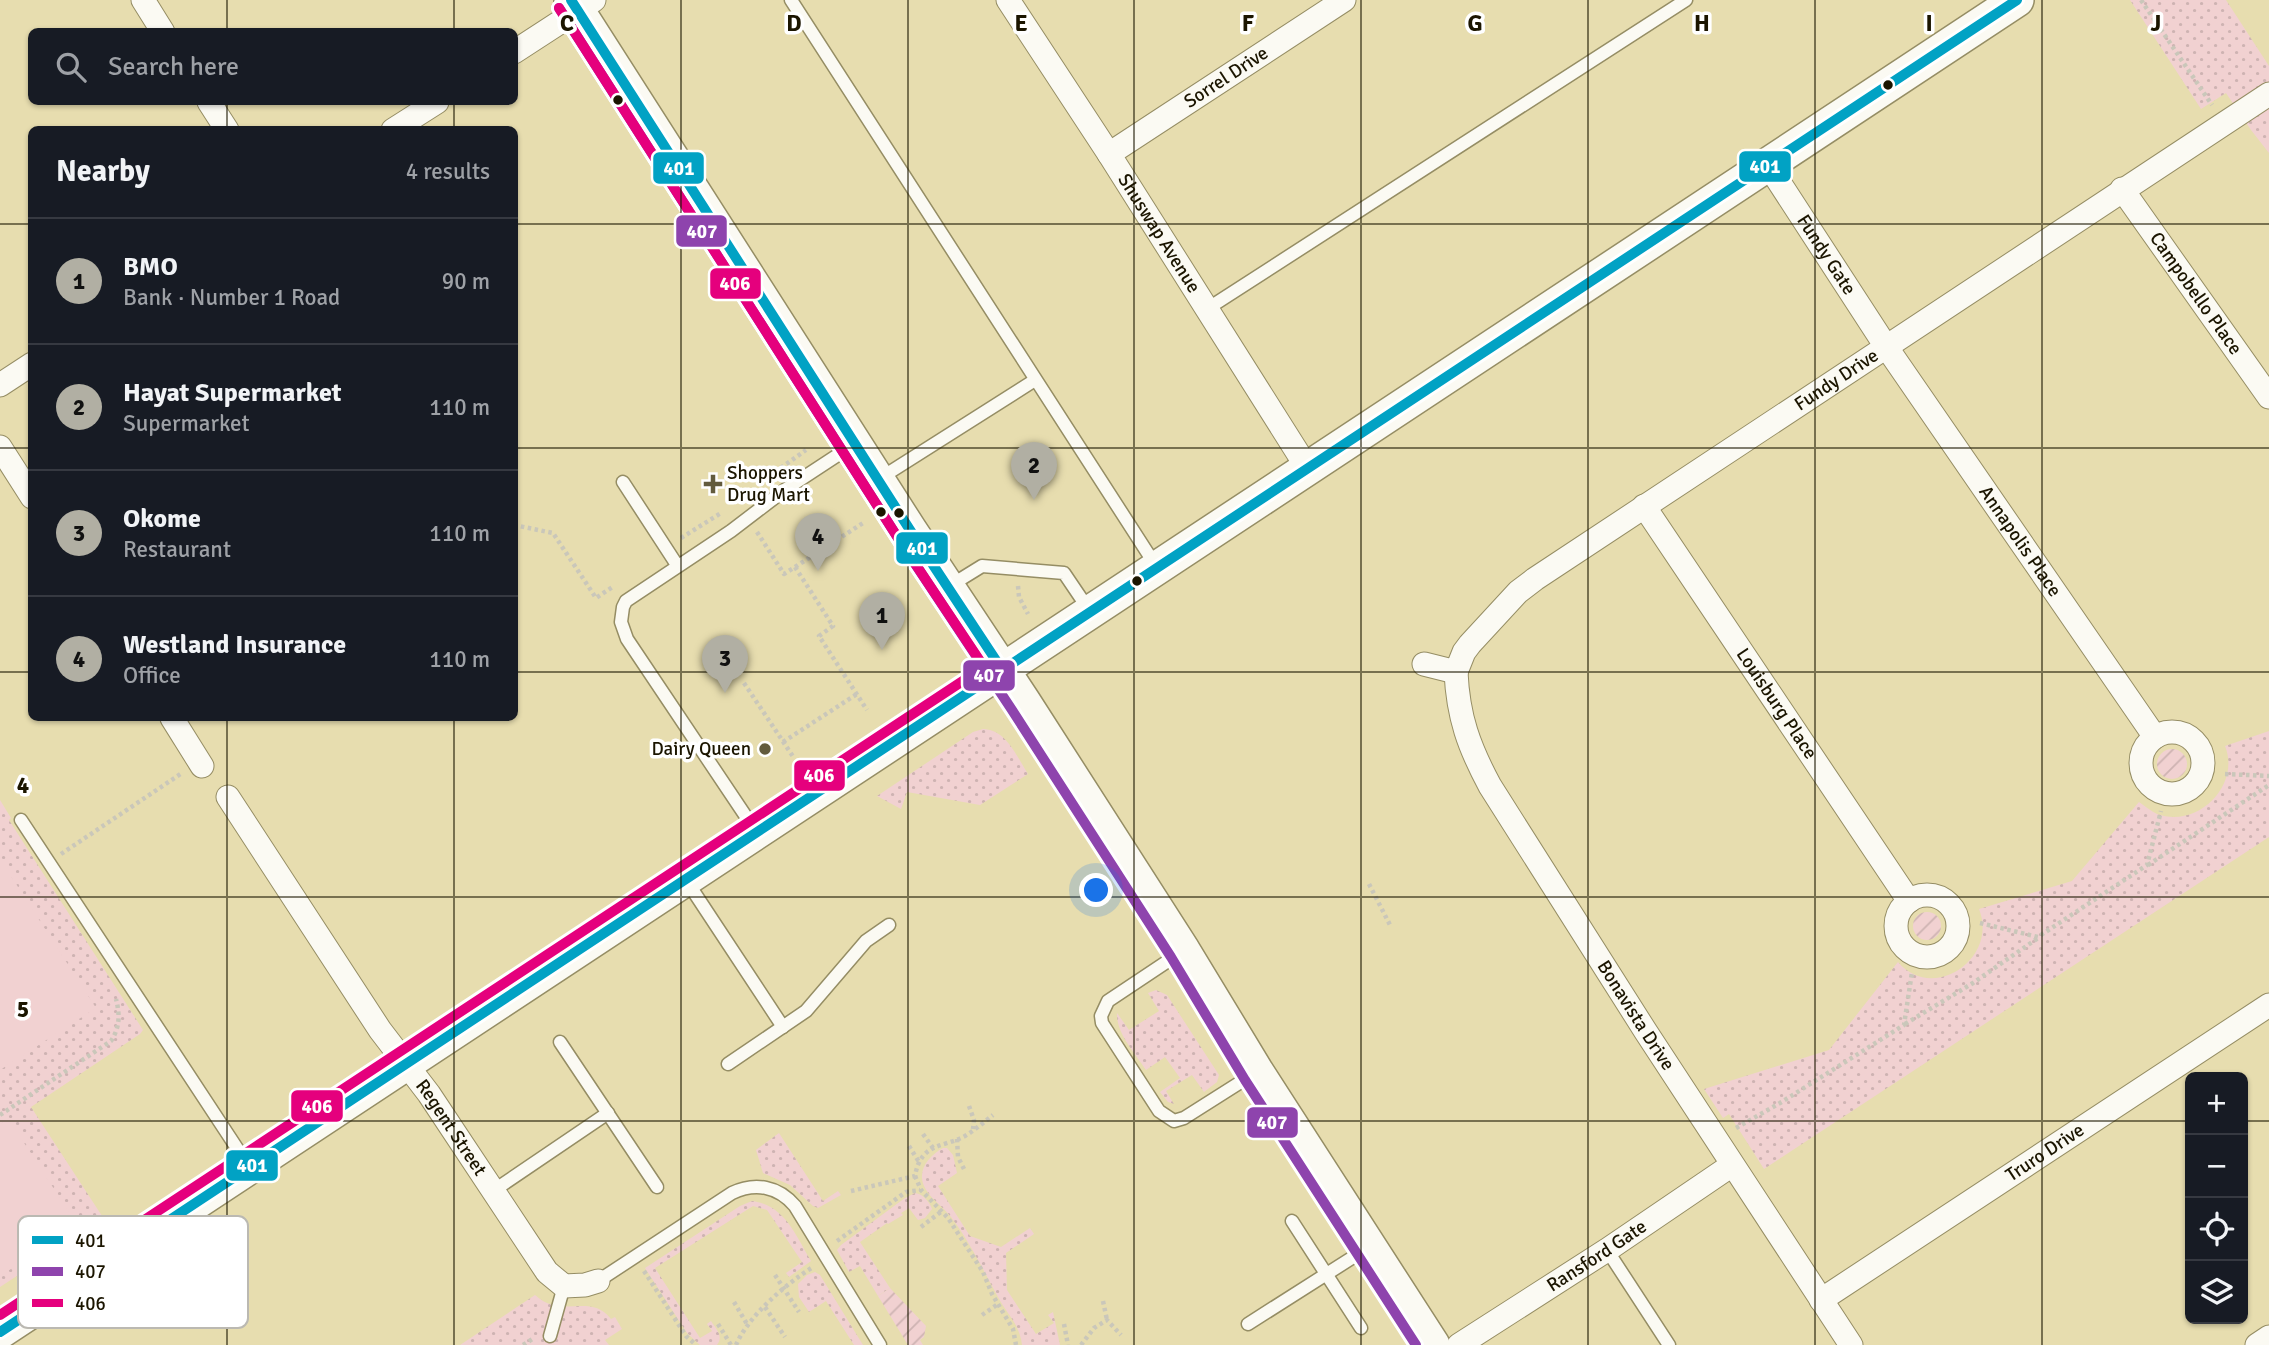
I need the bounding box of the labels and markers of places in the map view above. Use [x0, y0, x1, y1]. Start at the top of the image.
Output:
unlabelled marker [1881, 78, 1895, 92]
unlabelled marker [611, 93, 625, 107]
pin: 2 [1011, 442, 1057, 500]
place label: Shoppers Drug Mart [727, 461, 810, 507]
marker: Shoppers Drug Mart [705, 476, 721, 492]
unlabelled marker [874, 505, 888, 519]
unlabelled marker [892, 506, 906, 520]
pin: 4 [795, 513, 841, 571]
unlabelled marker [1130, 574, 1144, 588]
pin: 1 [859, 592, 905, 650]
pin: 3 [702, 635, 748, 693]
place label: Dairy Queen [651, 737, 751, 761]
marker: Dairy Queen [757, 741, 773, 757]

